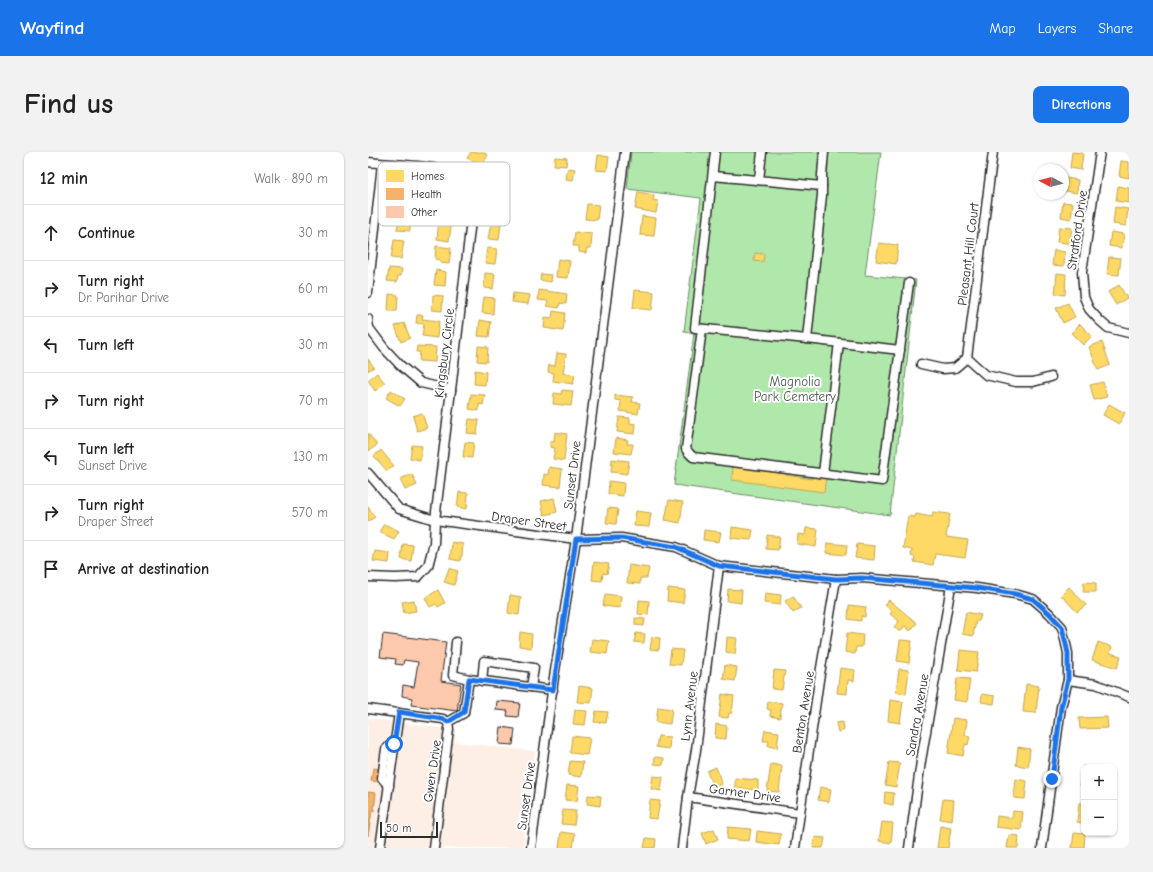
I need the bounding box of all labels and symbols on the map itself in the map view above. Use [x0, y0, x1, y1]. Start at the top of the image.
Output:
legend [378, 162, 510, 226]
north arrow [1033, 164, 1069, 200]
text: Homes [411, 170, 444, 183]
text: Health [411, 188, 442, 201]
street label: Stratford Drive [1064, 189, 1090, 271]
street label: Pleasant Hill Court [954, 200, 982, 306]
text: Other [411, 206, 438, 219]
street label: Kingsbury Circle [431, 307, 457, 399]
park label: Magnolia Park Cemetery [754, 374, 836, 404]
street label: Sunset Drive [560, 439, 584, 510]
street label: Draper Street [491, 508, 569, 534]
street label: Benton Avenue [789, 669, 817, 754]
street label: Lynn Avenue [677, 670, 701, 742]
street label: Sandra Avenue [902, 672, 932, 757]
route start [385, 735, 403, 753]
street label: Gwen Drive [420, 738, 444, 803]
street label: Sunset Drive [514, 760, 538, 831]
route end [1043, 770, 1061, 788]
street label: Garner Drive [708, 781, 782, 806]
scale bar [380, 820, 438, 839]

